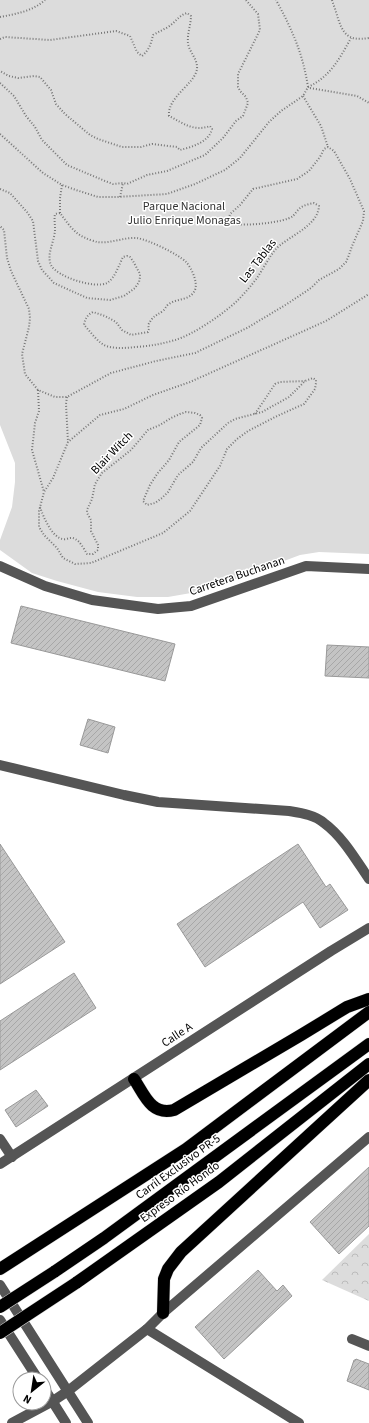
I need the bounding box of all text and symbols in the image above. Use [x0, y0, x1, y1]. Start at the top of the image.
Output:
park label: Parque Nacional Julio Enrique Monagas [127, 198, 241, 229]
street label: Las Tablas [235, 235, 281, 287]
street label: Blair Witch [87, 428, 137, 478]
street label: Carretera Buchanan [187, 552, 287, 600]
street label: Calle A [158, 1018, 196, 1051]
street label: Carril Exclusivo PR-5 [132, 1130, 224, 1204]
street label: Expreso Río Hondo [137, 1157, 223, 1227]
north arrow [12, 1371, 52, 1411]
text: N [20, 1391, 34, 1408]

